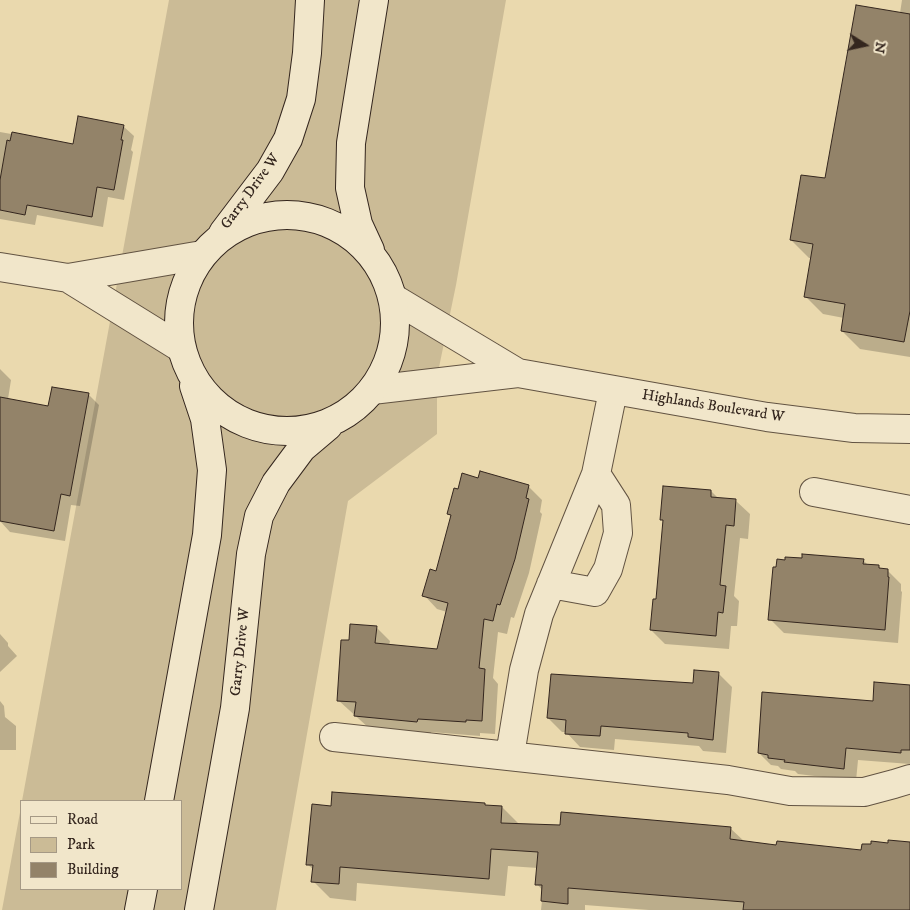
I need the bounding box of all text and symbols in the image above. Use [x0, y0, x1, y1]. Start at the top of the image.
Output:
north arrow [840, 20, 890, 70]
text: N [870, 40, 890, 55]
street label: Garry Drive W [218, 151, 284, 233]
street label: Highlands Boulevard W [641, 387, 785, 427]
street label: Garry Drive W [227, 607, 255, 697]
legend [20, 800, 182, 890]
text: Road [67, 810, 98, 829]
text: Park [67, 835, 95, 854]
text: Building [67, 860, 119, 879]

